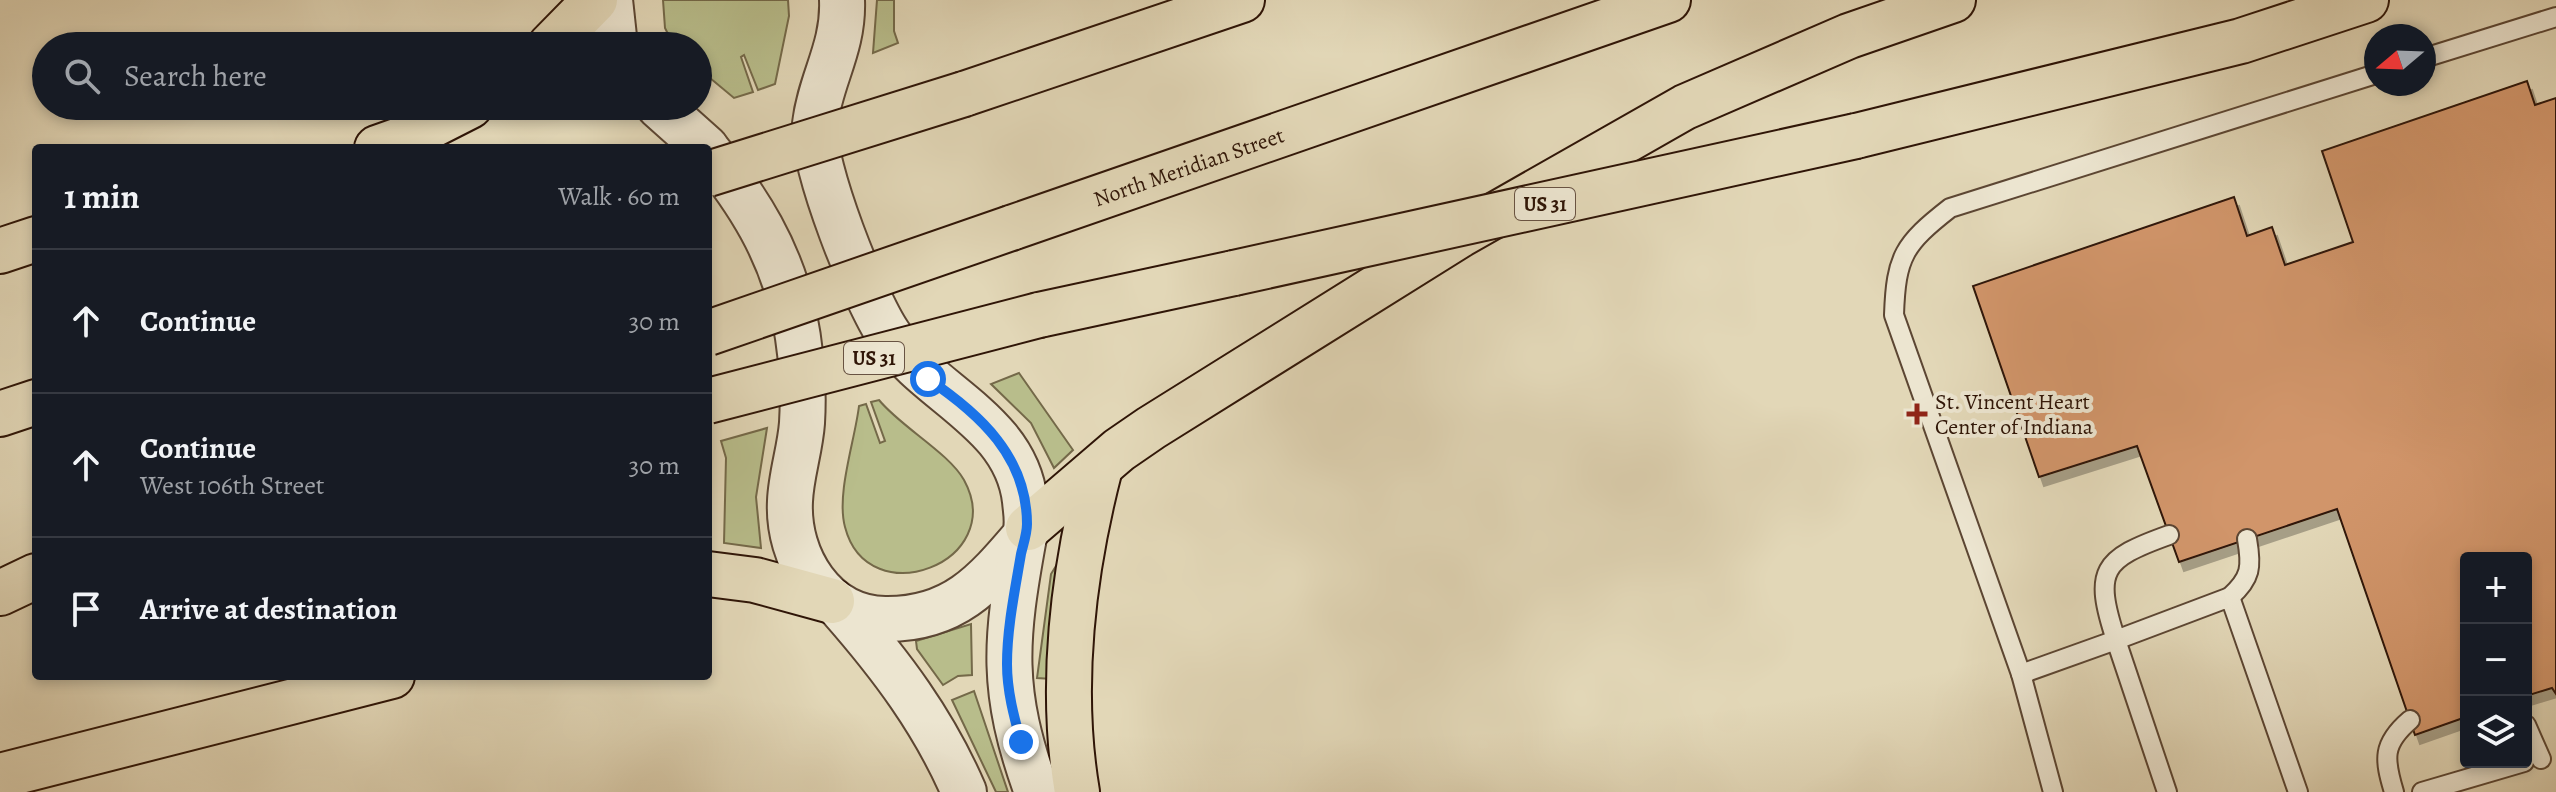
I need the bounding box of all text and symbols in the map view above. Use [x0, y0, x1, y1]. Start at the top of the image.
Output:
north arrow [2364, 24, 2436, 96]
search box [32, 32, 712, 120]
icon: search [60, 54, 104, 98]
text: Search here [124, 56, 267, 96]
street label: North Meridian Street [1090, 120, 1288, 214]
text: 1 min [64, 173, 140, 220]
text: Walk · 60 m [558, 179, 680, 214]
road number: US 31 [1515, 188, 1575, 220]
icon: ahead [64, 299, 108, 343]
text: Continue [140, 301, 256, 341]
text: 30 m [629, 304, 680, 339]
road number: US 31 [844, 342, 904, 374]
route start [910, 361, 946, 397]
place label: St. Vincent Heart Center of Indiana [1935, 387, 2094, 442]
marker: St. Vincent Heart Center of Indiana [1906, 403, 1928, 425]
text: Continue [140, 428, 256, 468]
icon: ahead [64, 443, 108, 487]
text: 30 m [629, 448, 680, 483]
text: West 106th Street [140, 468, 324, 503]
map controls [2460, 552, 2532, 768]
button: + [2460, 552, 2532, 624]
icon: arrive [64, 587, 108, 631]
text: Arrive at destination [140, 589, 397, 629]
button: − [2460, 624, 2532, 696]
button: layers [2460, 696, 2532, 768]
route end [1003, 724, 1039, 760]

